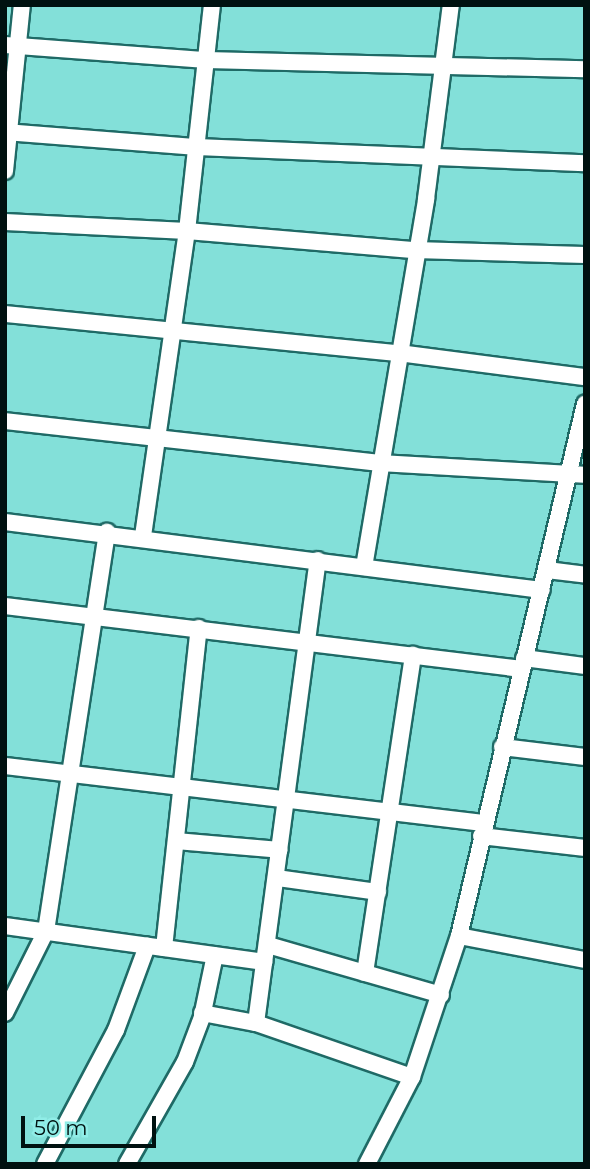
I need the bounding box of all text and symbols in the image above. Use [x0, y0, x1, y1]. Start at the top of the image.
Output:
scale bar [24, 1102, 159, 1146]
text: 50 m [34, 1115, 88, 1140]

